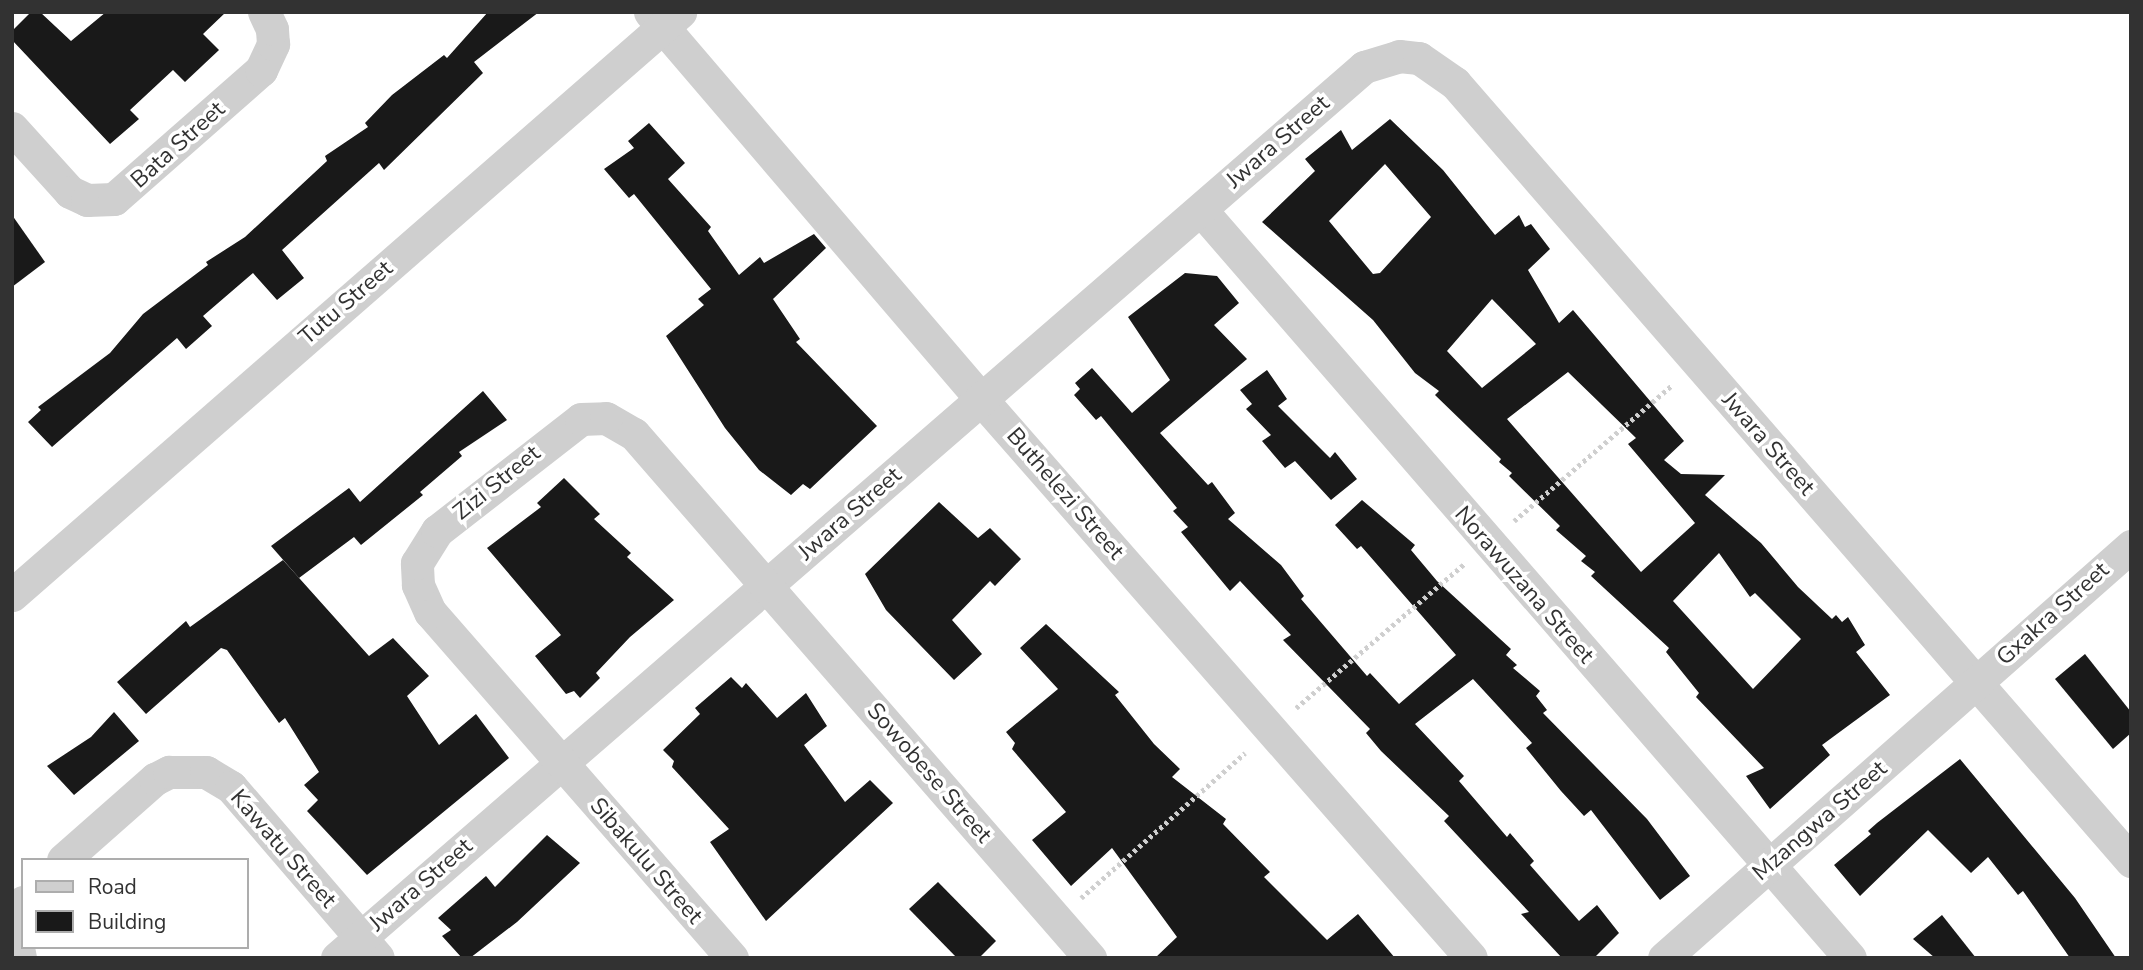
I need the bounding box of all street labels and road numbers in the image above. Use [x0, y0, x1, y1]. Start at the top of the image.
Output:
street label: Jwara Street [1221, 90, 1335, 194]
street label: Bata Street [125, 96, 231, 194]
street label: Tutu Street [294, 255, 398, 351]
street label: Jwara Street [1716, 387, 1820, 501]
street label: Buthelezi Street [1000, 423, 1130, 565]
street label: Zizi Street [448, 440, 546, 526]
street label: Jwara Street [793, 462, 907, 566]
street label: Norawuzana Street [1448, 501, 1600, 669]
street label: Gxakra Street [1991, 556, 2115, 672]
street label: Sowobese Street [861, 697, 997, 849]
street label: Mzangwa Street [1747, 755, 1893, 887]
street label: Kawatu Street [224, 784, 342, 914]
street label: Sibakulu Street [584, 792, 708, 930]
street label: Jwara Street [364, 833, 478, 937]

